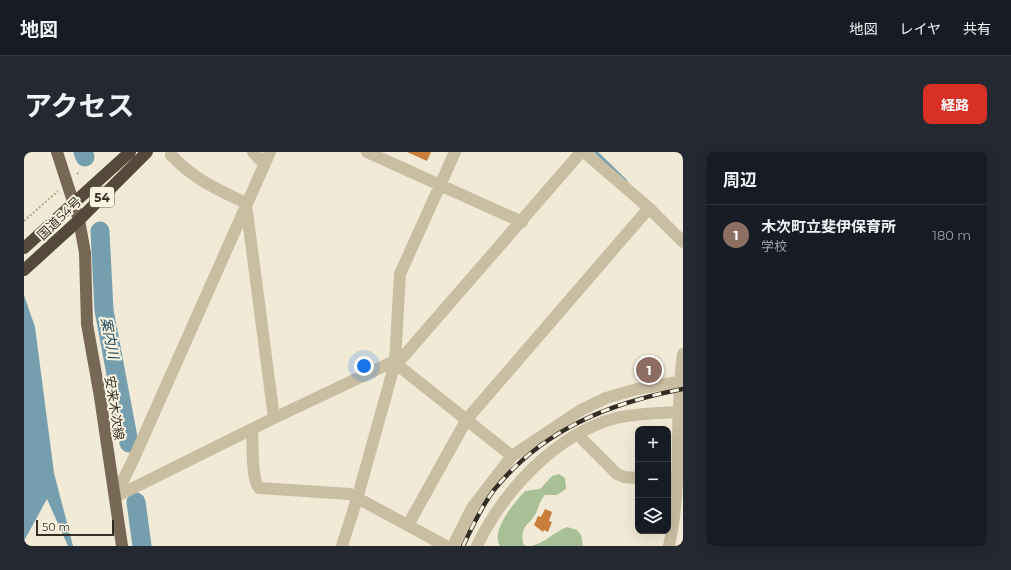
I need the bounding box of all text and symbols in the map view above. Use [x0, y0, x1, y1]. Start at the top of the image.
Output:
text: 地図 [20, 18, 58, 41]
text: 地図 [849, 20, 877, 38]
text: レイヤ [899, 20, 941, 38]
text: 共有 [963, 20, 991, 38]
button: 経路 [923, 84, 987, 124]
text: アクセス [24, 89, 135, 123]
text: 周辺 [723, 170, 757, 190]
road number: 54 [90, 187, 114, 207]
street label: 国道54号 [34, 193, 84, 243]
text: 木次町立斐伊保育所 [761, 217, 896, 236]
text: 1 [733, 227, 739, 243]
text: 180 m [932, 227, 971, 243]
text: 学校 [761, 238, 787, 254]
water label: 案内川 [97, 316, 123, 362]
pin: 1 [636, 355, 662, 385]
your location [354, 356, 374, 376]
street label: 安来木次線 [102, 375, 128, 441]
map controls [635, 426, 671, 534]
button: + [635, 426, 671, 462]
button: − [635, 462, 671, 498]
button: layers [635, 498, 671, 534]
scale bar [36, 518, 114, 537]
text: 50 m [42, 520, 70, 534]

